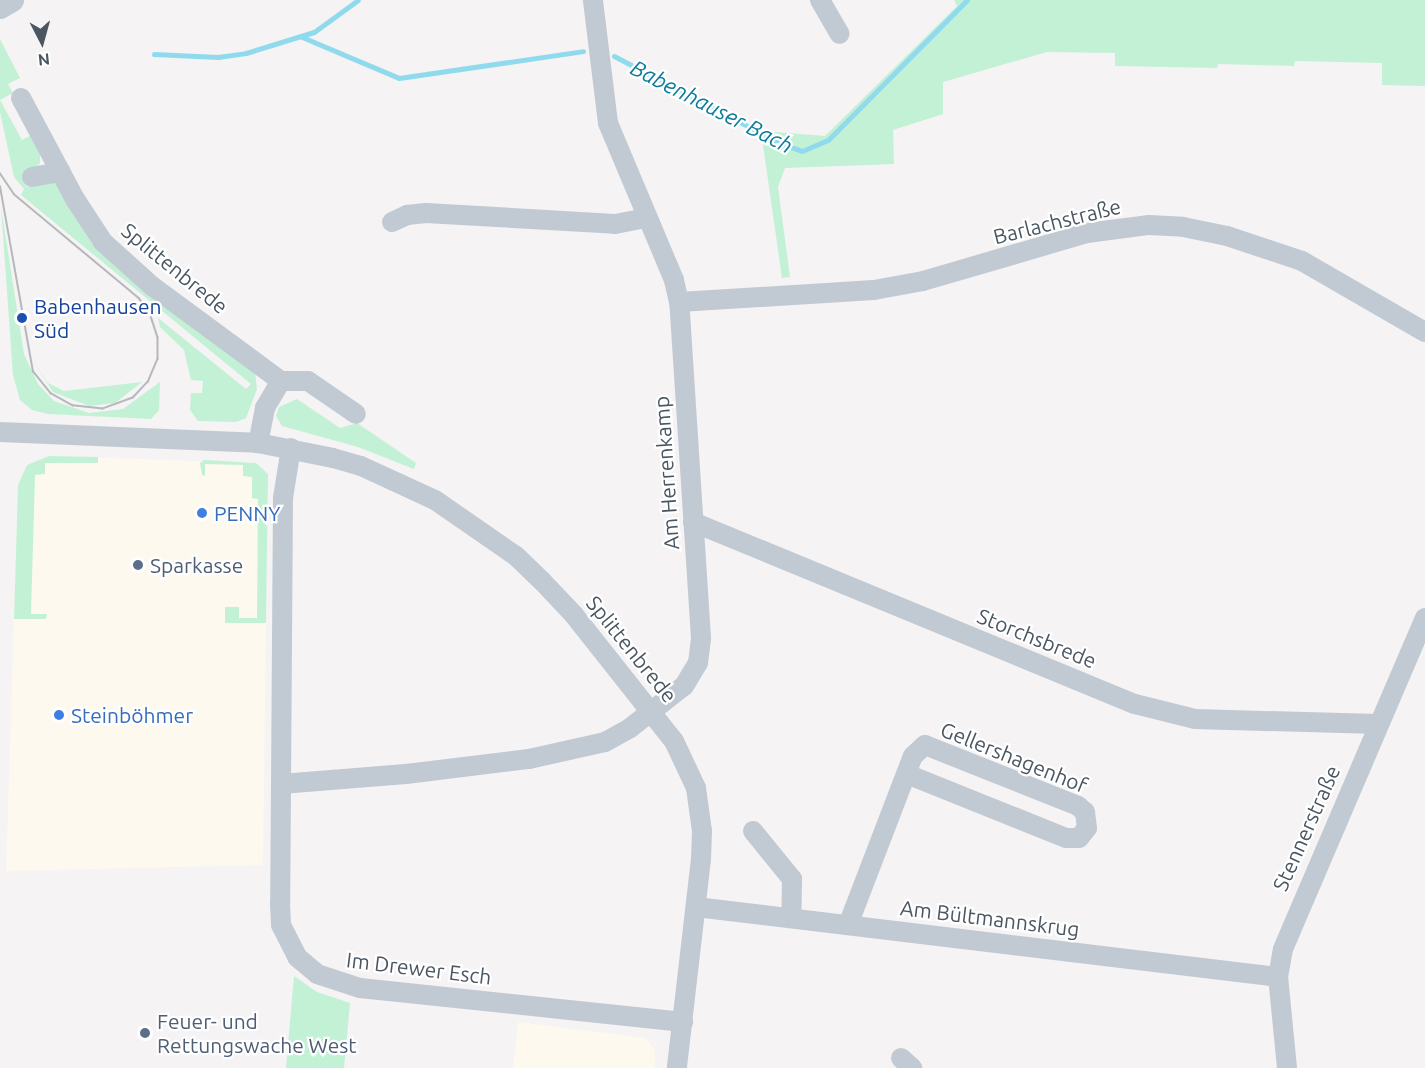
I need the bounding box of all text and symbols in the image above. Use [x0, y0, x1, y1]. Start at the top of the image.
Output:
north arrow [12, 12, 72, 72]
text: N [37, 50, 51, 69]
water label: Babenhauser Bach [626, 54, 798, 158]
street label: Barlachstraße [991, 193, 1123, 249]
street label: Splittenbrede [117, 217, 233, 319]
place label: Babenhausen Süd [34, 293, 161, 343]
marker: Babenhausen Süd [15, 311, 29, 325]
street label: Am Herrenkamp [648, 395, 684, 551]
place label: PENNY [214, 500, 280, 526]
marker: PENNY [195, 506, 209, 520]
place label: Sparkasse [150, 552, 243, 578]
marker: Sparkasse [131, 558, 145, 572]
street label: Splittenbrede [581, 591, 683, 707]
street label: Storchsbrede [974, 603, 1100, 673]
place label: Steinböhmer [71, 702, 193, 728]
marker: Steinböhmer [52, 708, 66, 722]
street label: Gellershagenhof [937, 716, 1091, 798]
street label: Stennerstraße [1267, 761, 1345, 895]
street label: Am Bültmannskrug [899, 895, 1081, 941]
street label: Im Drewer Esch [345, 947, 493, 989]
place label: Feuer- und Rettungswache West [157, 1008, 357, 1058]
marker: Feuer- und Rettungswache West [138, 1026, 152, 1040]

